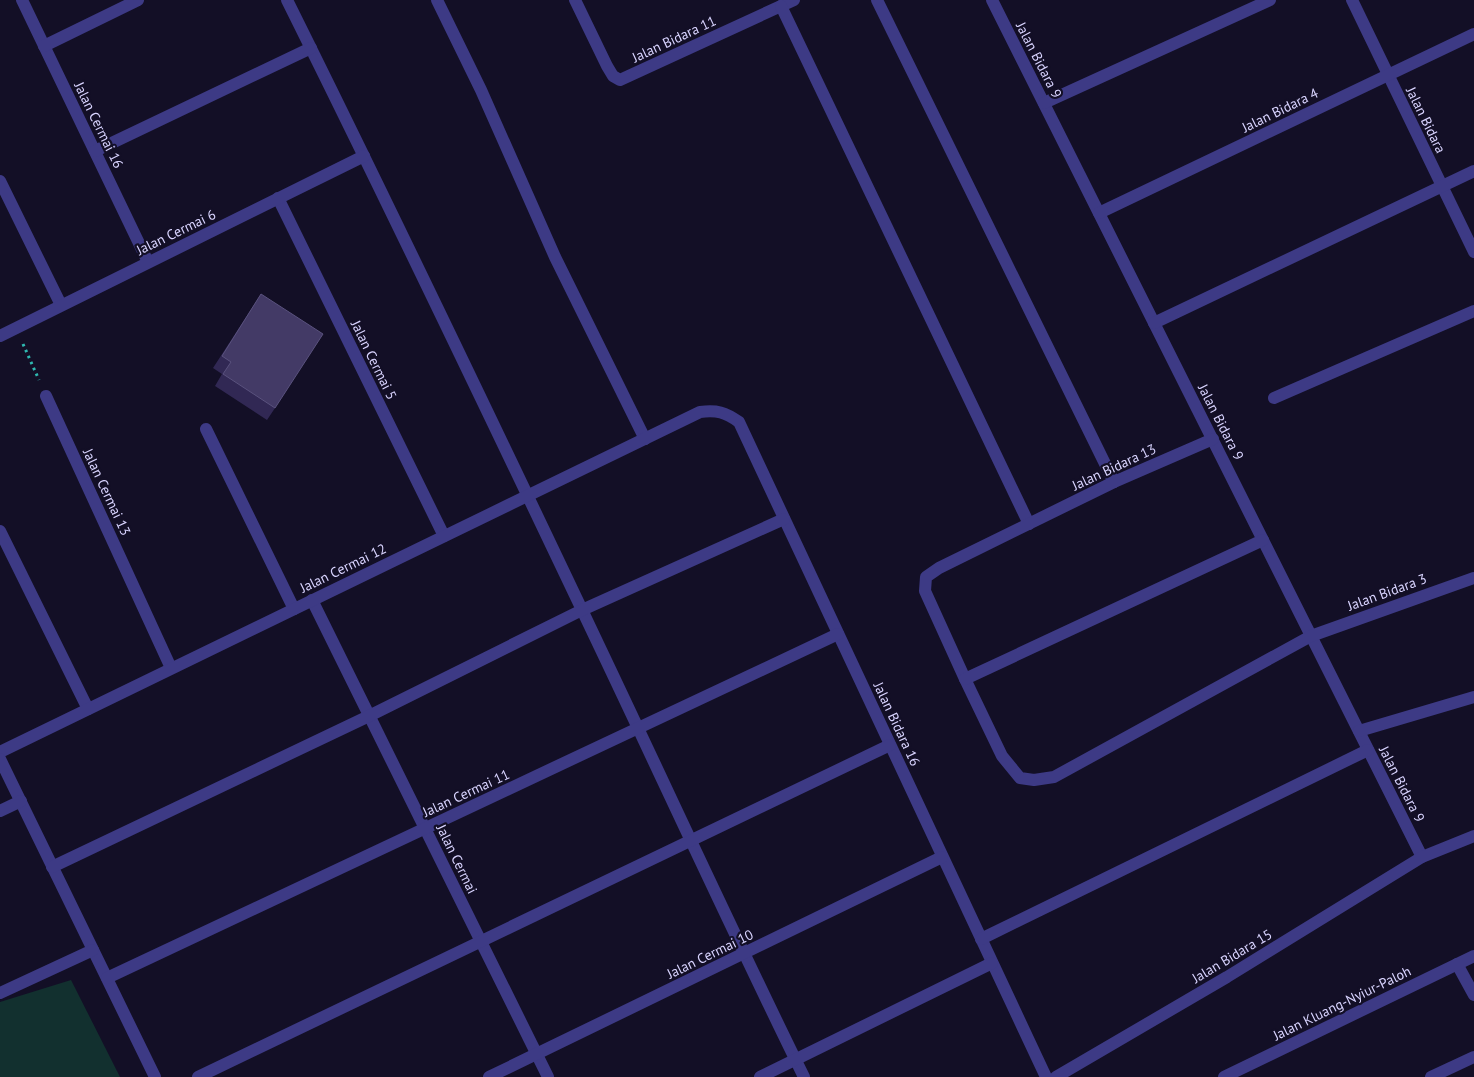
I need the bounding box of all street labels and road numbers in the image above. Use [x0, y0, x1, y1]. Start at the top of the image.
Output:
street label: Jalan Bidara 11 [628, 12, 719, 67]
street label: Jalan Bidara 9 [1012, 18, 1066, 101]
street label: Jalan Cermai 16 [70, 78, 128, 171]
street label: Jalan Bidara [1402, 83, 1450, 156]
street label: Jalan Bidara 4 [1238, 84, 1322, 137]
street label: Jalan Cermai 6 [132, 205, 219, 259]
street label: Jalan Cermai 5 [347, 316, 401, 403]
street label: Jalan Bidara 9 [1194, 380, 1248, 463]
street label: Jalan Bidara 13 [1068, 440, 1159, 495]
street label: Jalan Cermai 13 [79, 445, 135, 538]
street label: Jalan Cermai 12 [296, 539, 389, 597]
street label: Jalan Bidara 3 [1344, 569, 1429, 615]
street label: Jalan Bidara 16 [869, 678, 924, 769]
street label: Jalan Bidara 9 [1375, 742, 1429, 825]
street label: Jalan Cermai 11 [419, 765, 512, 821]
street label: Jalan Cermai [432, 821, 482, 897]
street label: Jalan Cermai 10 [663, 925, 756, 983]
street label: Jalan Bidara 15 [1188, 925, 1275, 988]
street label: Jalan Kluang-Nyiur-Paloh [1269, 962, 1414, 1045]

